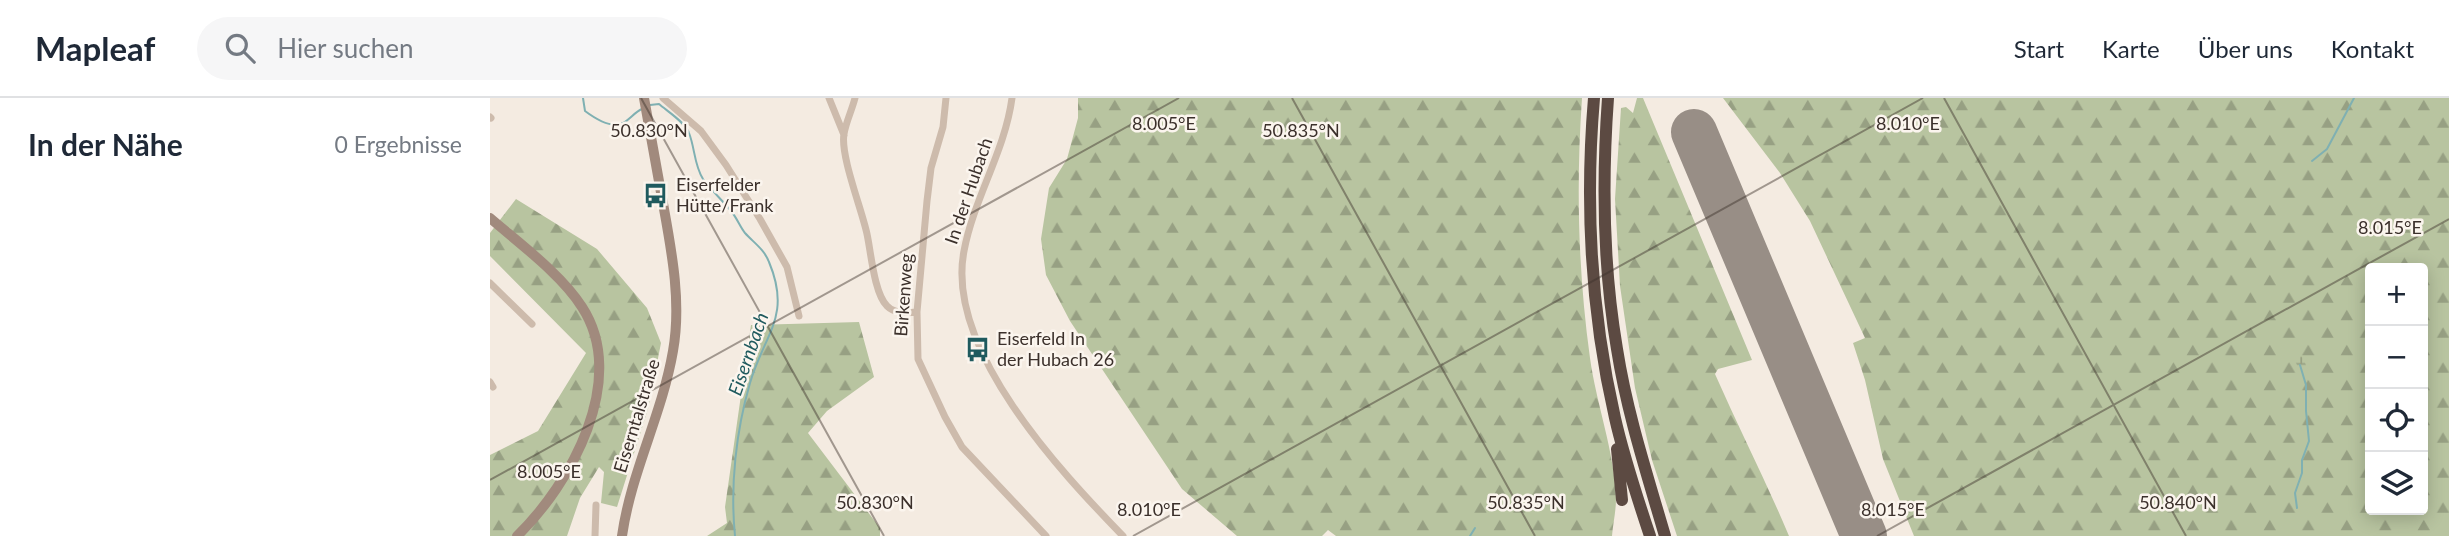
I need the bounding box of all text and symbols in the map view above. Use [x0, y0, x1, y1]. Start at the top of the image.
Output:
search box [197, 17, 687, 80]
text: Mapleaf [35, 28, 155, 68]
icon: search [221, 29, 259, 67]
text: Hier suchen [277, 32, 413, 64]
text: Start [2014, 34, 2064, 63]
text: Karte [2102, 34, 2160, 63]
text: Über uns [2198, 34, 2293, 63]
text: Kontakt [2331, 34, 2414, 63]
text: 8.005°E [1132, 112, 1196, 134]
text: 8.010°E [1876, 112, 1940, 134]
text: 50.830°N [610, 119, 688, 141]
text: 50.835°N [1262, 119, 1340, 141]
text: In der Nähe [28, 126, 183, 162]
text: 0 Ergebnisse [334, 130, 462, 158]
street label: In der Hubach [940, 135, 997, 247]
place label: Eiserfelder Hütte/Frank [676, 173, 774, 216]
bus stop icon: Eiserfelder Hütte/Frank [642, 181, 670, 209]
text: 8.015°E [2358, 216, 2422, 238]
street label: Birkenweg [889, 253, 917, 337]
map controls [2365, 263, 2428, 515]
button: + [2365, 263, 2428, 326]
water label: Eisernbach [723, 309, 772, 398]
button: − [2365, 326, 2428, 389]
place label: Eiserfeld In der Hubach 26 [997, 327, 1114, 370]
bus stop icon: Eiserfeld In der Hubach 26 [963, 335, 991, 363]
street label: Eiserntalstraße [608, 356, 664, 475]
button: locate [2365, 389, 2428, 452]
button: layers [2365, 452, 2428, 515]
text: 8.005°E [517, 460, 581, 482]
text: 50.830°N [836, 491, 914, 513]
text: 50.835°N [1487, 491, 1565, 513]
text: 50.840°N [2139, 491, 2217, 513]
text: 8.010°E [1117, 498, 1181, 520]
text: 8.015°E [1861, 498, 1925, 520]

